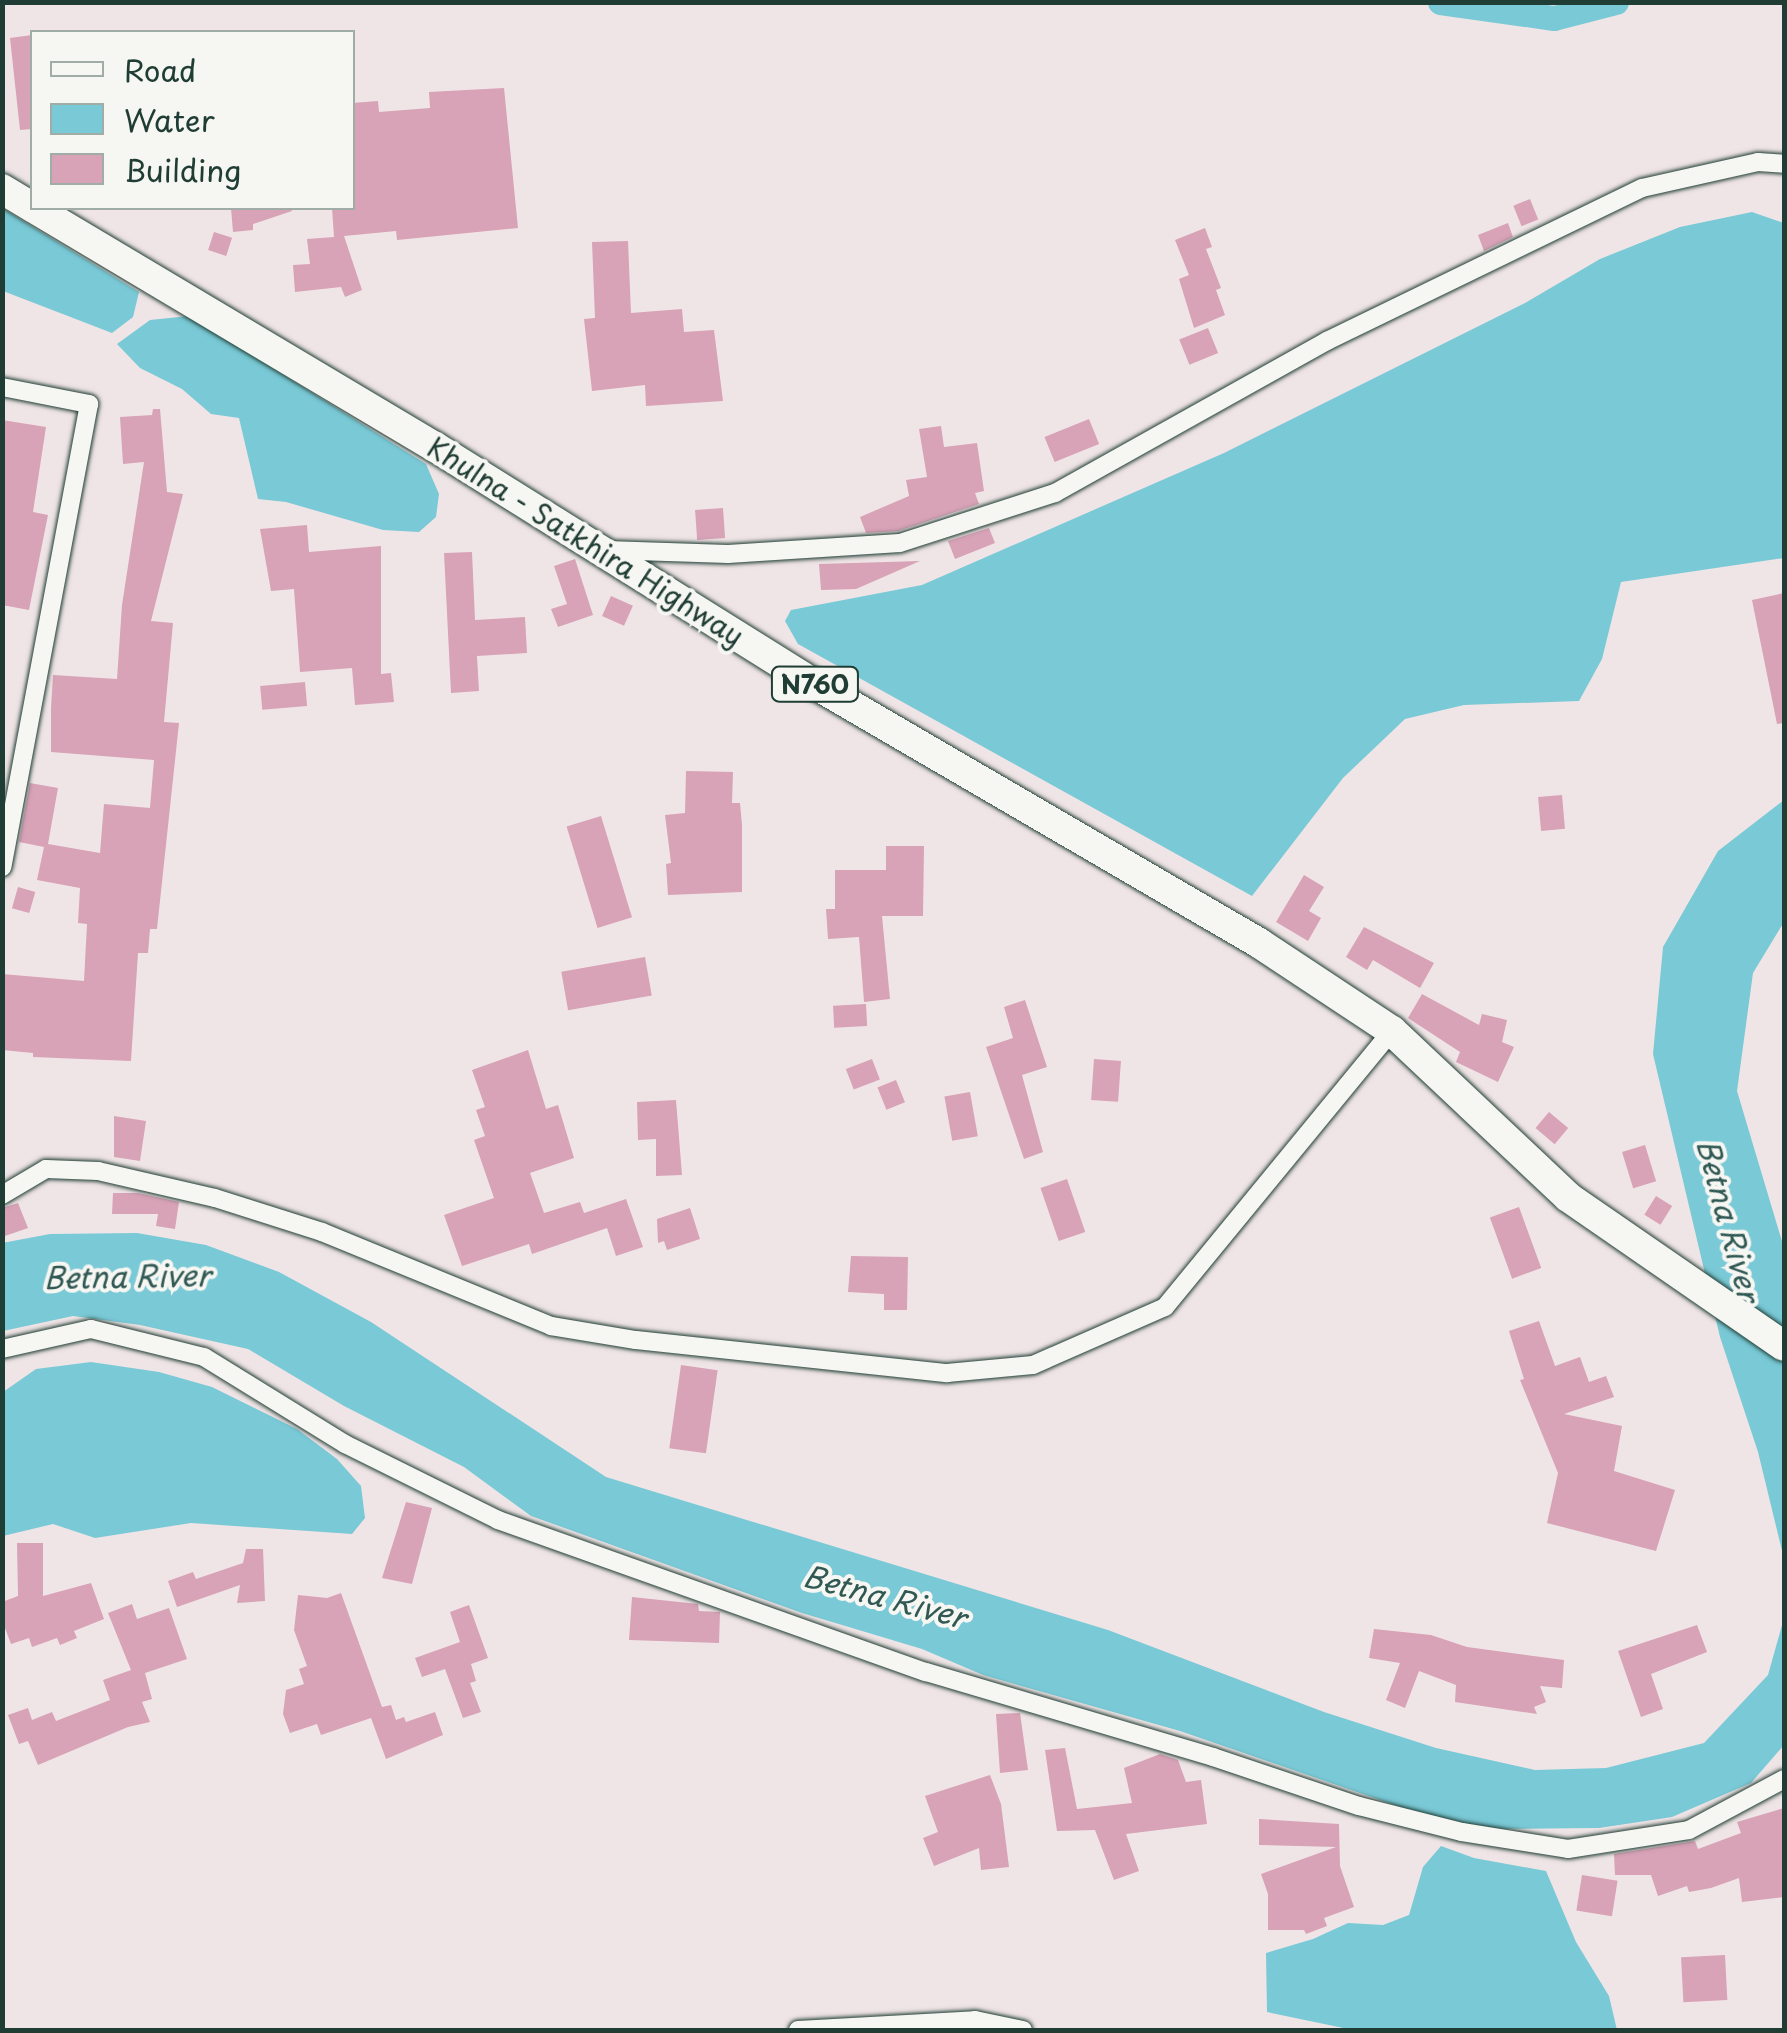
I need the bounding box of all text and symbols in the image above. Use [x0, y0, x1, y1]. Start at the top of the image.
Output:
legend [30, 30, 355, 210]
text: Road [124, 47, 197, 92]
text: Water [124, 97, 215, 142]
text: Building [124, 147, 241, 192]
street label: Khulna - Satkhira Highway [421, 429, 751, 653]
road number: N760 [770, 664, 860, 704]
water label: Betna River [1690, 1135, 1768, 1305]
water label: Betna River [43, 1257, 211, 1295]
water label: Betna River [800, 1557, 970, 1635]

